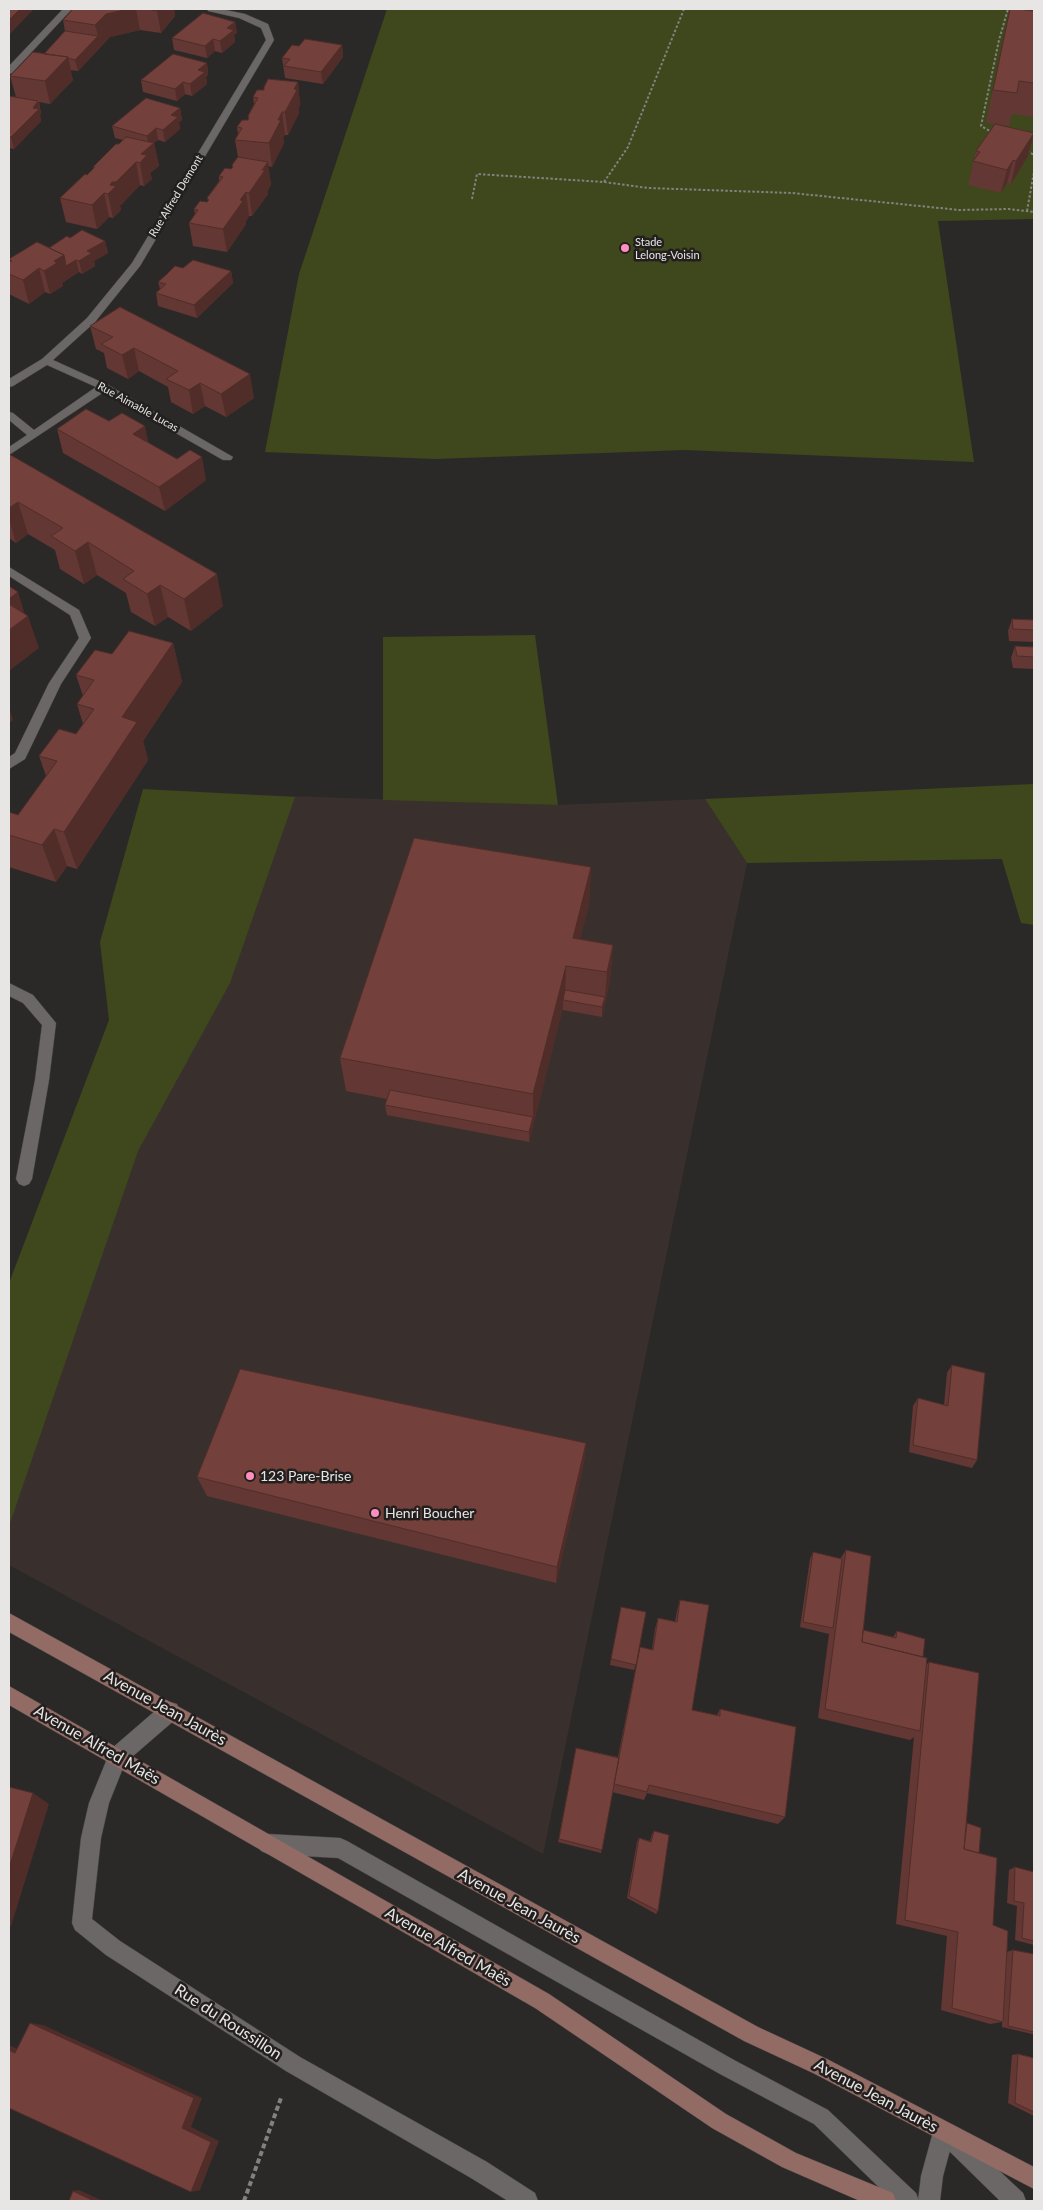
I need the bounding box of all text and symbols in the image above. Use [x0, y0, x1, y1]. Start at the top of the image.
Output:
street label: Rue Alfred Demont [146, 153, 206, 239]
place label: Stade Lelong-Voisin [635, 235, 700, 261]
marker: Stade Lelong-Voisin [619, 242, 631, 254]
street label: Rue Aimable Lucas [95, 379, 181, 435]
place label: 123 Pare-Brise [260, 1468, 351, 1484]
marker: 123 Pare-Brise [244, 1470, 256, 1482]
place label: Henri Boucher [385, 1505, 474, 1521]
marker: Henri Boucher [369, 1507, 381, 1519]
street label: Avenue Jean Jaurès [100, 1666, 230, 1750]
street label: Avenue Alfred Maës [31, 1701, 163, 1789]
street label: Avenue Jean Jaurès [454, 1864, 584, 1948]
street label: Avenue Alfred Maës [382, 1903, 514, 1991]
street label: Rue du Roussillon [171, 1980, 285, 2064]
street label: Avenue Jean Jaurès [811, 2055, 941, 2137]

